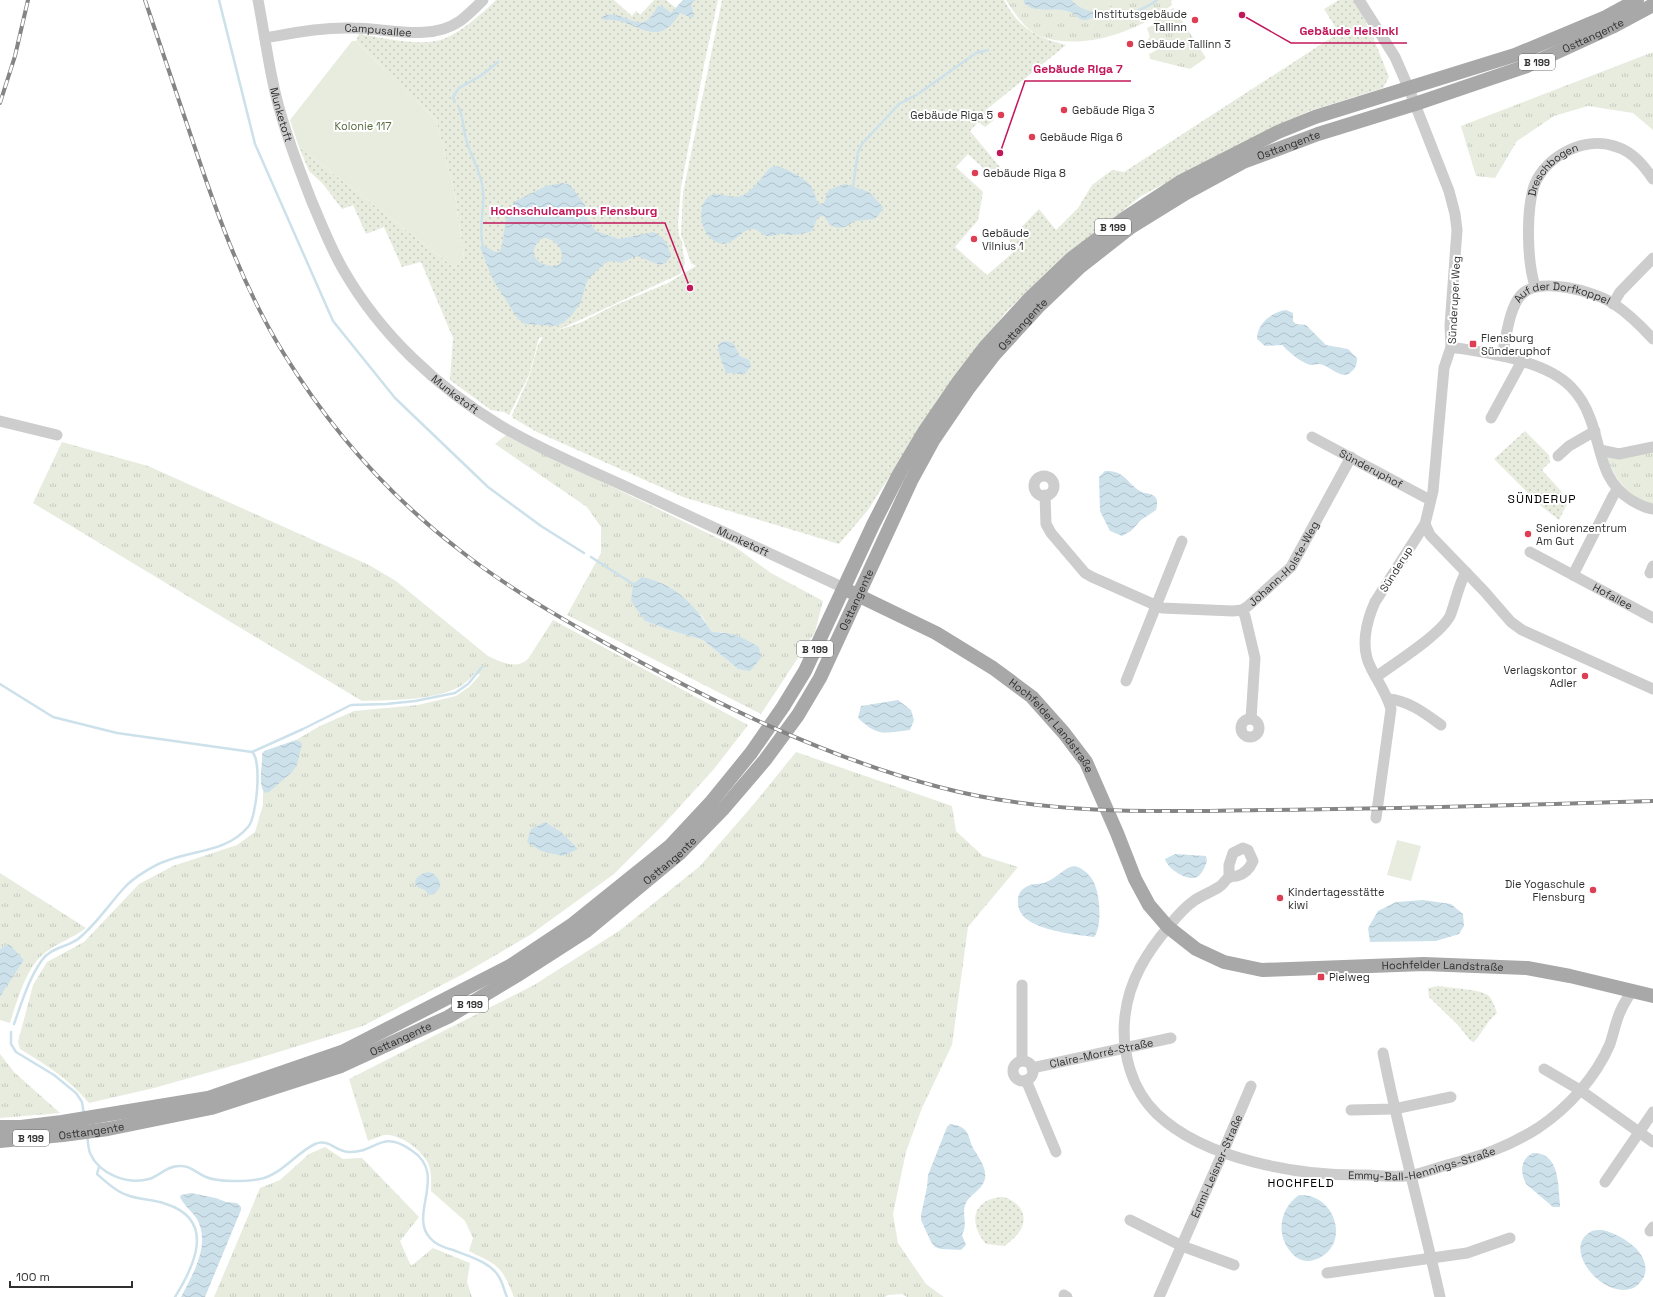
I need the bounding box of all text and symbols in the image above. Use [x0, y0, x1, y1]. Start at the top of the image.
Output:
place label: Institutsgebäude Tallinn [1094, 7, 1187, 34]
marker: Institutsgebäude Tallinn [1190, 15, 1200, 25]
street label: Osttangente [1560, 15, 1626, 56]
callout: Gebäude Helsinki [1291, 19, 1407, 43]
street label: Campusallee [345, 21, 412, 40]
text: Gebäude Helsinki [1299, 23, 1399, 39]
place label: Gebäude Tallinn 3 [1138, 37, 1231, 51]
marker: Gebäude Tallinn 3 [1125, 39, 1135, 49]
road number: B 199 [1519, 54, 1555, 70]
callout: Gebäude Riga 7 [1025, 57, 1131, 81]
text: Gebäude Riga 7 [1033, 61, 1123, 77]
street label: Munketoft [267, 86, 296, 144]
place label: Gebäude Riga 3 [1072, 103, 1155, 117]
marker: Gebäude Riga 3 [1059, 105, 1069, 115]
place label: Gebäude Riga 5 [910, 108, 993, 122]
marker: Gebäude Riga 5 [996, 110, 1006, 120]
park label: Kolonie 117 [335, 119, 391, 133]
street label: Osttangente [1255, 127, 1322, 163]
place label: Gebäude Riga 6 [1040, 130, 1123, 144]
marker: Gebäude Riga 6 [1027, 132, 1037, 142]
street label: Dreschbogen [1525, 140, 1580, 198]
place label: Gebäude Riga 8 [983, 166, 1066, 180]
marker: Gebäude Riga 8 [970, 168, 980, 178]
callout: Hochschulcampus Flensburg [483, 199, 665, 223]
text: Hochschulcampus Flensburg [491, 203, 657, 219]
road number: B 199 [1095, 219, 1131, 235]
place label: Gebäude Vilnius 1 [982, 226, 1029, 253]
marker: Gebäude Vilnius 1 [969, 234, 979, 244]
street label: Sünderuper Weg [1445, 256, 1463, 344]
text: Auf der Dorfkoppel [1511, 279, 1613, 308]
street label: Osttangente [995, 295, 1050, 353]
street label: Auf der Dorfkoppel [1513, 298, 1615, 312]
place label: Flensburg Sünderuphof [1481, 331, 1551, 358]
marker: Flensburg Sünderuphof [1468, 339, 1478, 349]
street label: Munketoft [429, 372, 482, 417]
street label: Sünderuphof [1337, 446, 1405, 491]
district label: SÜNDERUP [1508, 491, 1576, 507]
street label: Johann-Holste-Weg [1246, 519, 1322, 609]
place label: Seniorenzentrum Am Gut [1536, 521, 1627, 548]
street label: Munketoft [715, 523, 772, 559]
marker: Seniorenzentrum Am Gut [1523, 529, 1533, 539]
street label: Sünderup [1376, 543, 1416, 595]
street label: Osttangente [836, 567, 876, 633]
street label: Hofallee [1590, 580, 1635, 613]
road number: B 199 [797, 641, 833, 657]
place label: Verlagskontor Adler [1503, 663, 1577, 690]
marker: Verlagskontor Adler [1580, 671, 1590, 681]
street label: Hochfelder Landstraße [1006, 675, 1097, 775]
street label: Osttangente [640, 834, 699, 888]
place label: Die Yogaschule Flensburg [1505, 877, 1585, 904]
place label: Kindertagesstätte kiwi [1288, 885, 1385, 912]
marker: Die Yogaschule Flensburg [1588, 885, 1598, 895]
marker: Kindertagesstätte kiwi [1275, 893, 1285, 903]
street label: Hochfelder Landstraße [1381, 957, 1504, 974]
place label: Pielweg [1329, 970, 1370, 984]
marker: Pielweg [1316, 972, 1326, 982]
road number: B 199 [452, 996, 488, 1012]
street label: Osttangente [368, 1019, 434, 1059]
street label: Claire-Morré-Straße [1048, 1035, 1155, 1071]
street label: Emmi-Leisner-Straße [1188, 1112, 1245, 1220]
street label: Osttangente [58, 1119, 126, 1142]
road number: B 199 [13, 1130, 49, 1146]
street label: Emmy-Ball-Hennings-Straße [1348, 1143, 1497, 1183]
district label: HOCHFELD [1267, 1175, 1335, 1191]
scale bar [10, 1263, 132, 1289]
text: 100 m [16, 1269, 50, 1285]

